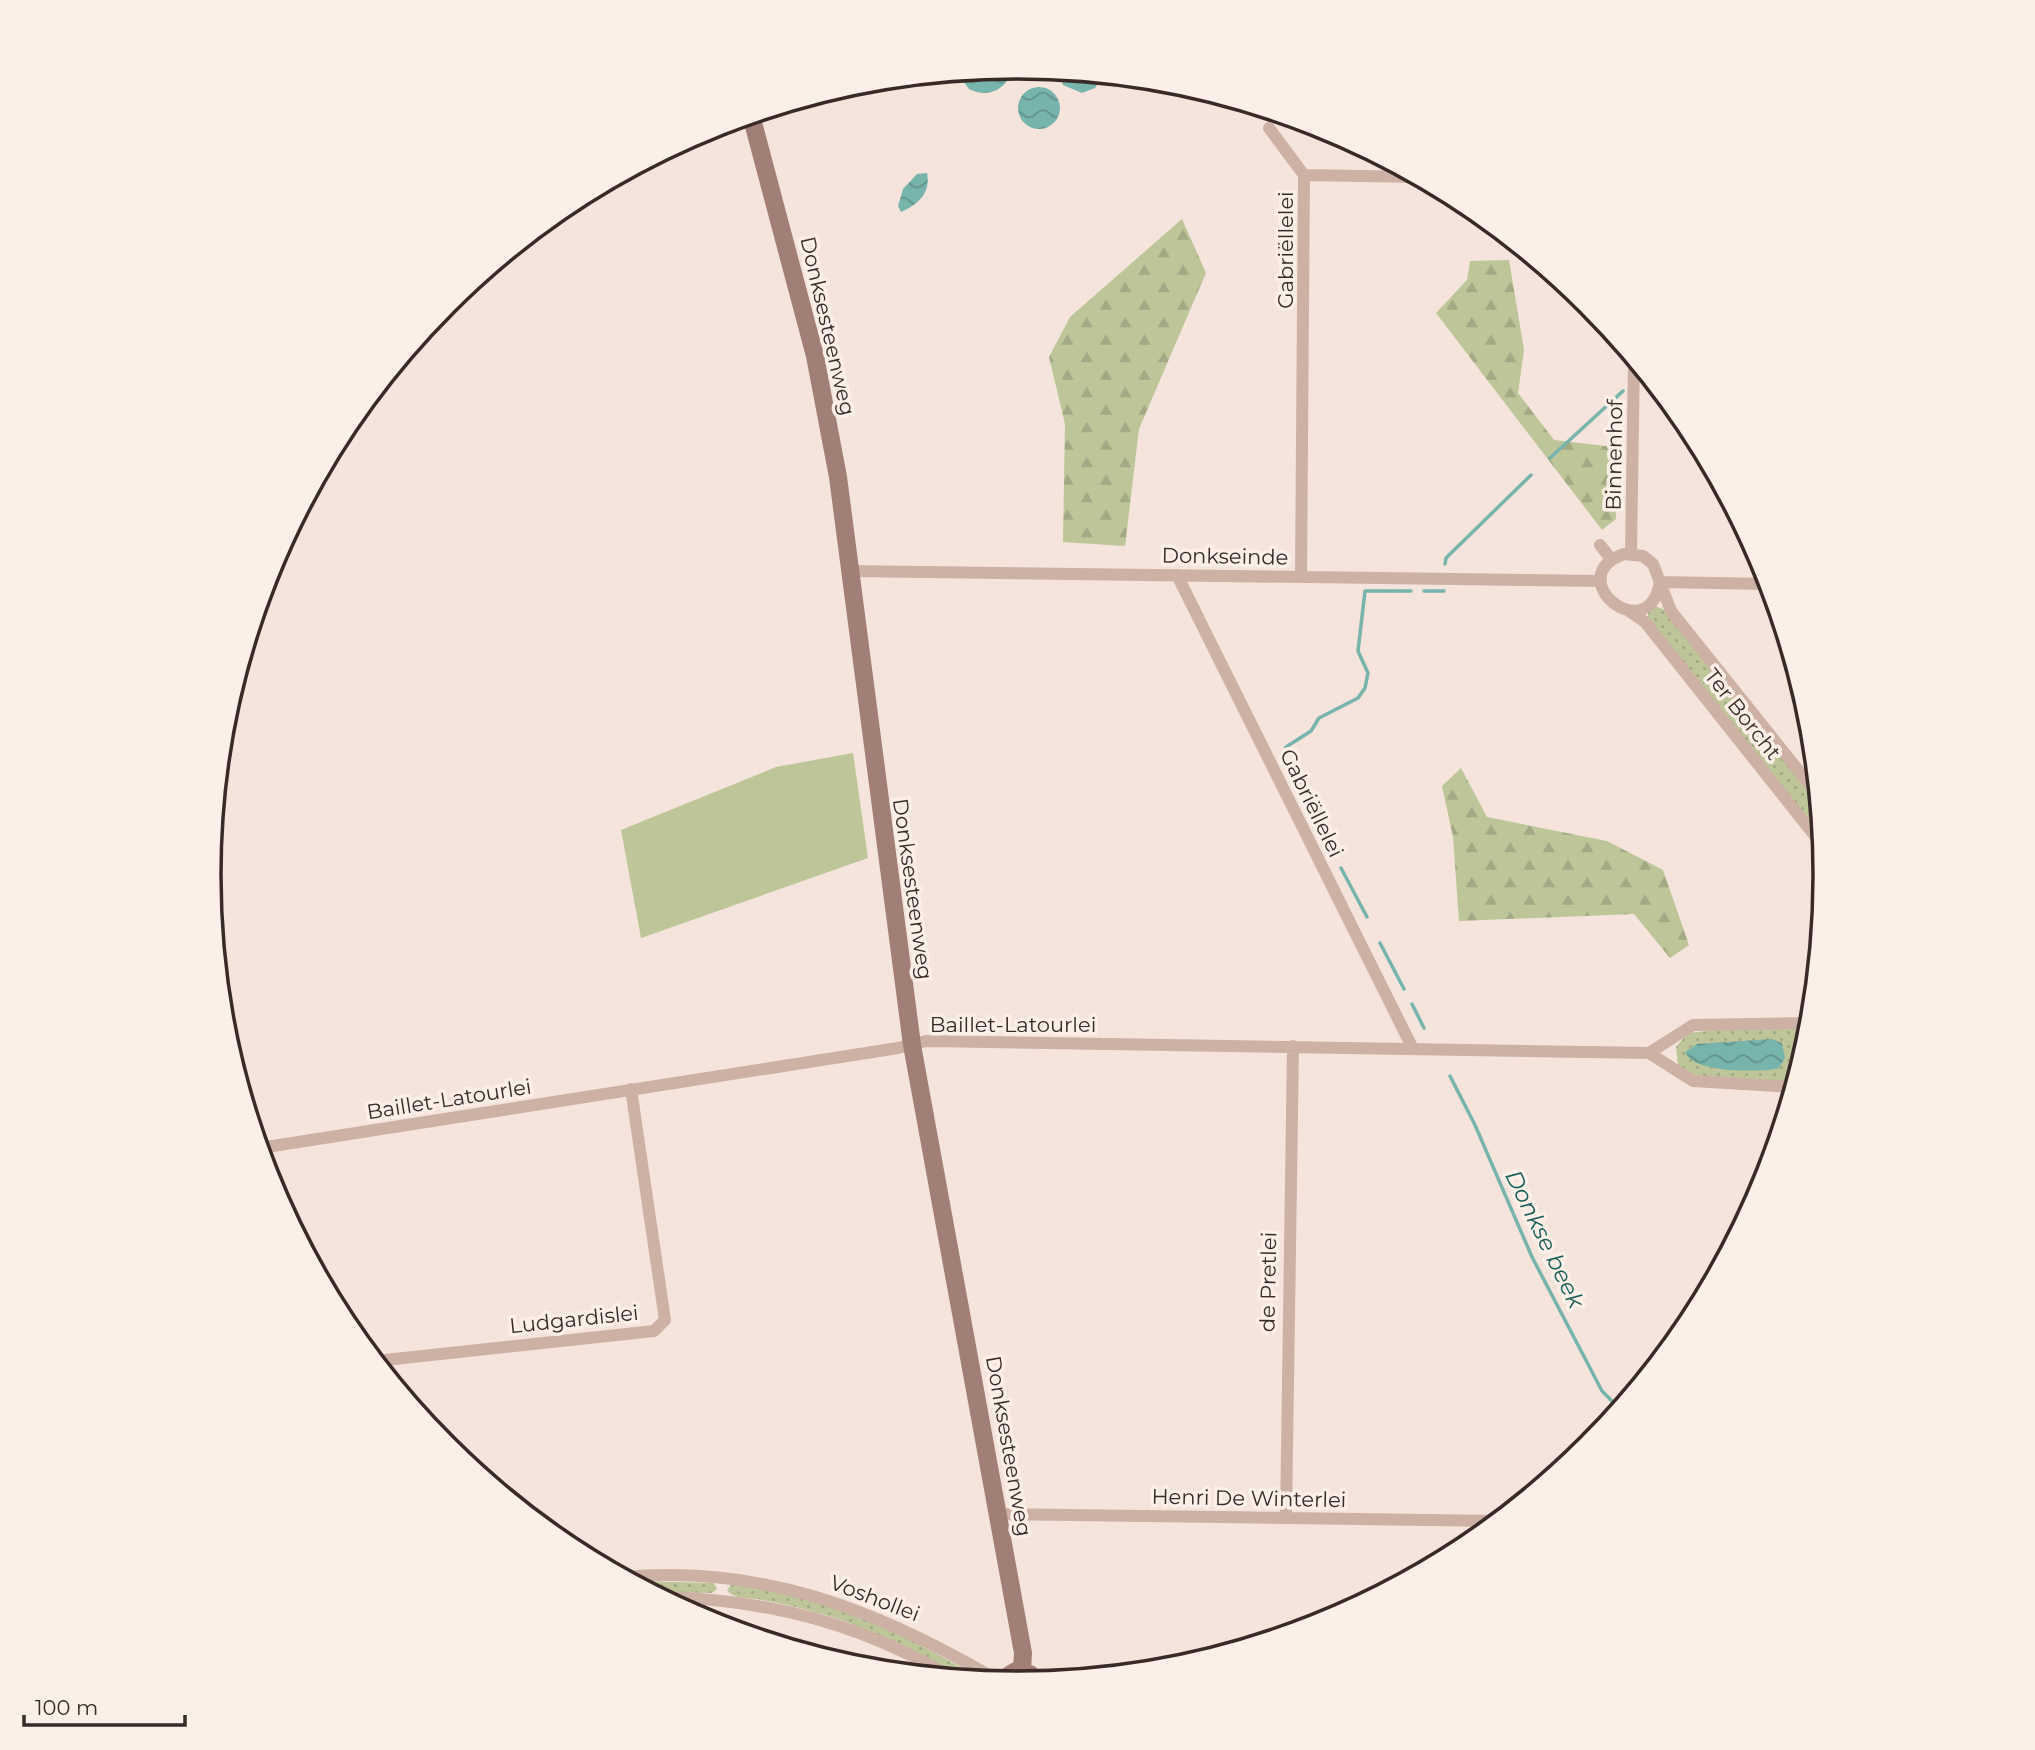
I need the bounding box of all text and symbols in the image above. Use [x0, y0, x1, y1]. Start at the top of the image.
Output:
street label: Gabriëllelei [1273, 191, 1298, 309]
street label: Donksesteenweg [795, 234, 861, 418]
street label: Binnenhof [1601, 398, 1627, 511]
street label: Donkseinde [1161, 542, 1289, 570]
street label: Ter Borcht [1700, 663, 1786, 765]
street label: Gabriëllelei [1275, 745, 1349, 861]
street label: Donksesteenweg [888, 797, 938, 981]
street label: Baillet-Latourlei [930, 1012, 1096, 1037]
street label: Baillet-Latourlei [365, 1074, 533, 1124]
water label: Donkse beek [1499, 1165, 1591, 1314]
street label: de Pretlei [1255, 1232, 1281, 1332]
street label: Ludgardislei [508, 1300, 640, 1338]
street label: Donksesteenweg [981, 1354, 1037, 1538]
street label: Henri De Winterlei [1151, 1484, 1347, 1512]
street label: Voshollei [827, 1570, 923, 1626]
scale bar [24, 1684, 186, 1728]
text: 100 m [35, 1695, 98, 1720]

